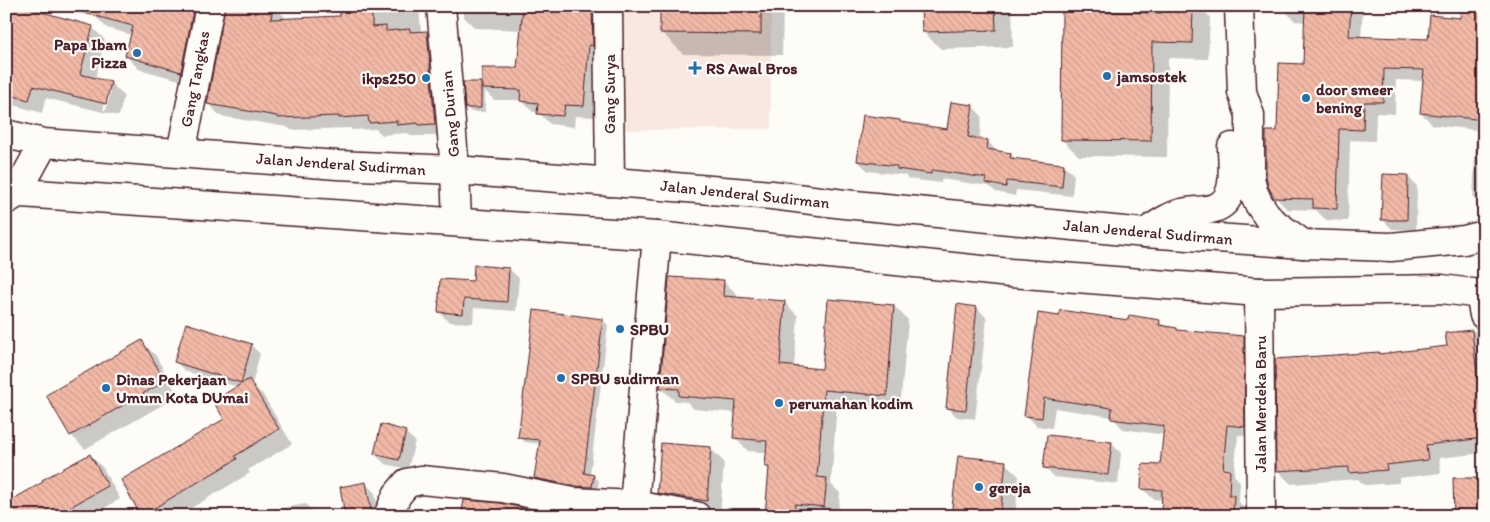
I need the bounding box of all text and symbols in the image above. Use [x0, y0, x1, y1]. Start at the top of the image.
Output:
street label: Gang Tangkas [176, 29, 214, 129]
place label: Papa Ibam Pizza [54, 35, 128, 72]
marker: Papa Ibam Pizza [131, 47, 143, 59]
street label: Gang Surya [600, 53, 619, 134]
place label: RS Awal Bros [706, 59, 798, 78]
marker: RS Awal Bros [688, 61, 702, 75]
place label: jamsostek [1116, 67, 1187, 87]
place label: ikps250 [362, 69, 416, 89]
street label: Gang Durian [437, 70, 463, 158]
marker: jamsostek [1101, 70, 1113, 82]
marker: ikps250 [420, 72, 432, 84]
place label: door smeer bening [1316, 80, 1394, 118]
marker: door smeer bening [1300, 92, 1312, 104]
street label: Jalan Jenderal Sudirman [255, 149, 427, 179]
street label: Jalan Jenderal Sudirman [659, 176, 831, 212]
street label: Jalan Jenderal Sudirman [1062, 215, 1234, 249]
place label: SPBU [630, 320, 669, 339]
marker: SPBU [614, 323, 626, 335]
street label: Jalan Merdeka Baru [1251, 335, 1270, 473]
place label: SPBU sudirman [571, 369, 680, 388]
place label: Dinas Pekerjaan Umum Kota DUmai [116, 370, 248, 407]
marker: SPBU sudirman [555, 372, 567, 384]
marker: Dinas Pekerjaan Umum Kota DUmai [100, 382, 112, 394]
place label: perumahan kodim [788, 394, 913, 414]
marker: perumahan kodim [773, 397, 785, 409]
place label: gereja [989, 478, 1031, 498]
marker: gereja [973, 481, 985, 493]

